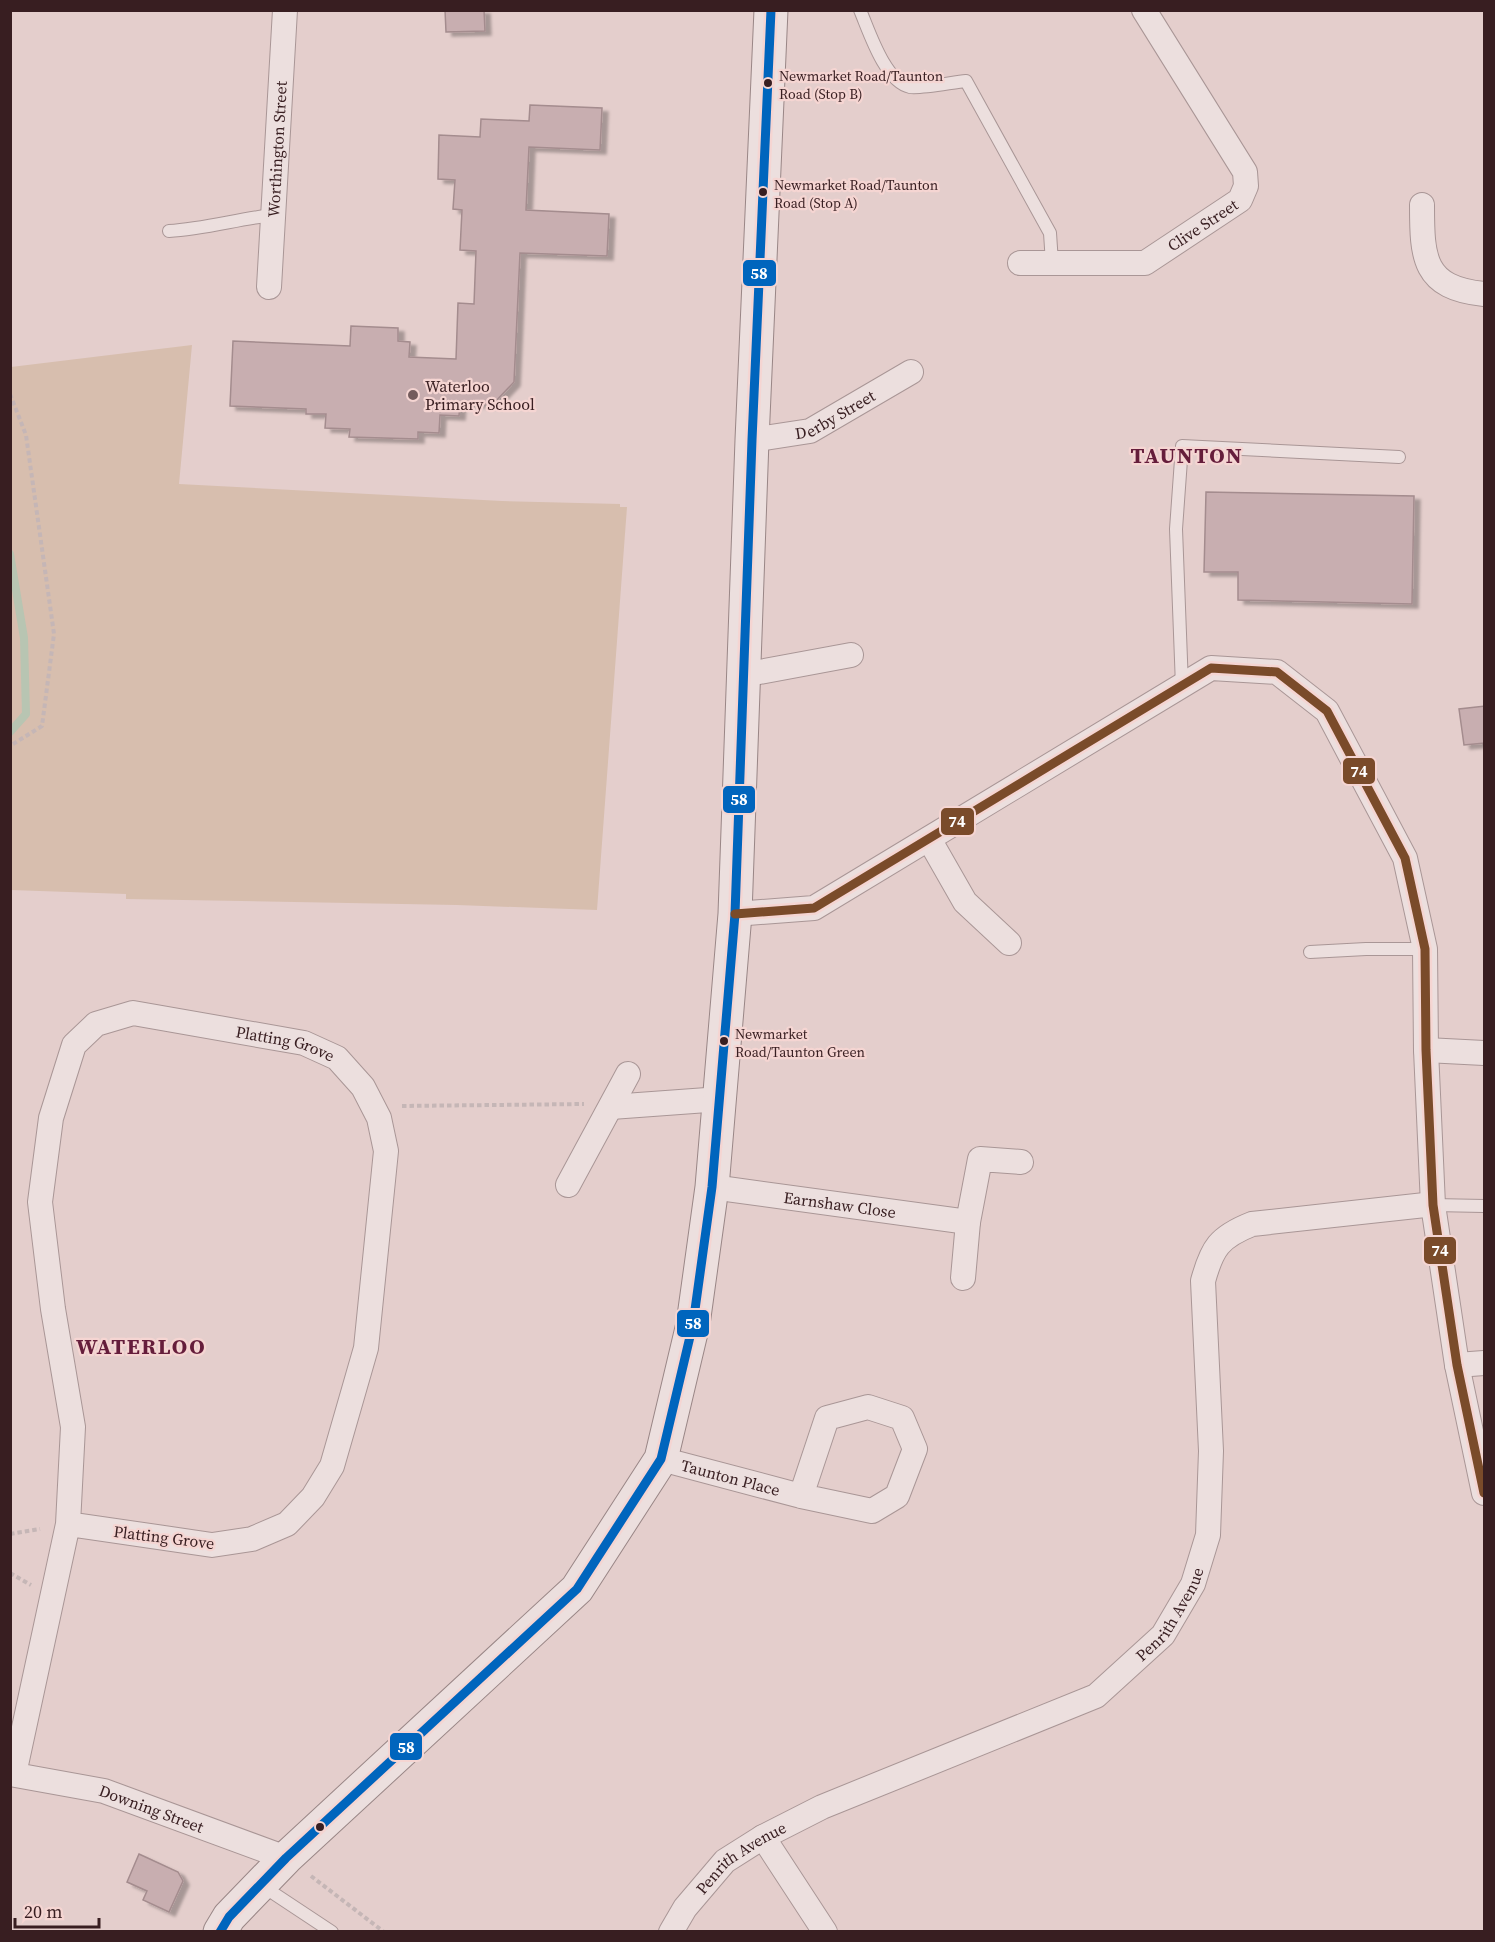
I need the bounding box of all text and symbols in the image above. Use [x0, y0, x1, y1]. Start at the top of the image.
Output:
place label: Newmarket Road/Taunton Road (Stop B) [779, 66, 944, 104]
marker: Newmarket Road/Taunton Road (Stop B) [762, 77, 774, 89]
street label: Worthington Street [262, 80, 292, 218]
place label: Newmarket Road/Taunton Road (Stop A) [774, 175, 939, 213]
marker: Newmarket Road/Taunton Road (Stop A) [757, 186, 769, 198]
street label: Clive Street [1163, 193, 1243, 256]
line badge: 58 [742, 259, 777, 287]
text: 58 [750, 262, 768, 284]
place label: Waterloo Primary School [425, 375, 535, 415]
street label: Derby Street [794, 384, 880, 444]
marker: Waterloo Primary School [406, 388, 420, 402]
district label: TAUNTON [1131, 440, 1243, 470]
line badge: 74 [1342, 757, 1376, 785]
text: 74 [1350, 760, 1368, 782]
line badge: 58 [722, 785, 756, 814]
text: 58 [730, 788, 748, 810]
line badge: 74 [940, 807, 975, 836]
text: 74 [948, 810, 966, 832]
street label: Platting Grove [234, 1020, 338, 1066]
place label: Newmarket Road/Taunton Green [735, 1024, 866, 1062]
marker: Newmarket Road/Taunton Green [718, 1035, 730, 1047]
street label: Earnshaw Close [782, 1186, 897, 1223]
line badge: 74 [1423, 1236, 1457, 1265]
text: 74 [1431, 1239, 1449, 1261]
line badge: 58 [676, 1309, 710, 1338]
text: 58 [684, 1312, 702, 1334]
district label: WATERLOO [76, 1331, 206, 1361]
street label: Taunton Place [679, 1454, 783, 1501]
street label: Platting Grove [112, 1520, 216, 1554]
street label: Penrith Avenue [1131, 1565, 1208, 1666]
line badge: 58 [389, 1732, 423, 1761]
text: 58 [397, 1736, 415, 1758]
street label: Downing Street [96, 1779, 208, 1838]
street label: Penrith Avenue [690, 1816, 790, 1899]
unlabelled marker [314, 1821, 326, 1833]
scale bar [15, 1891, 99, 1929]
text: 20 m [24, 1899, 62, 1924]

